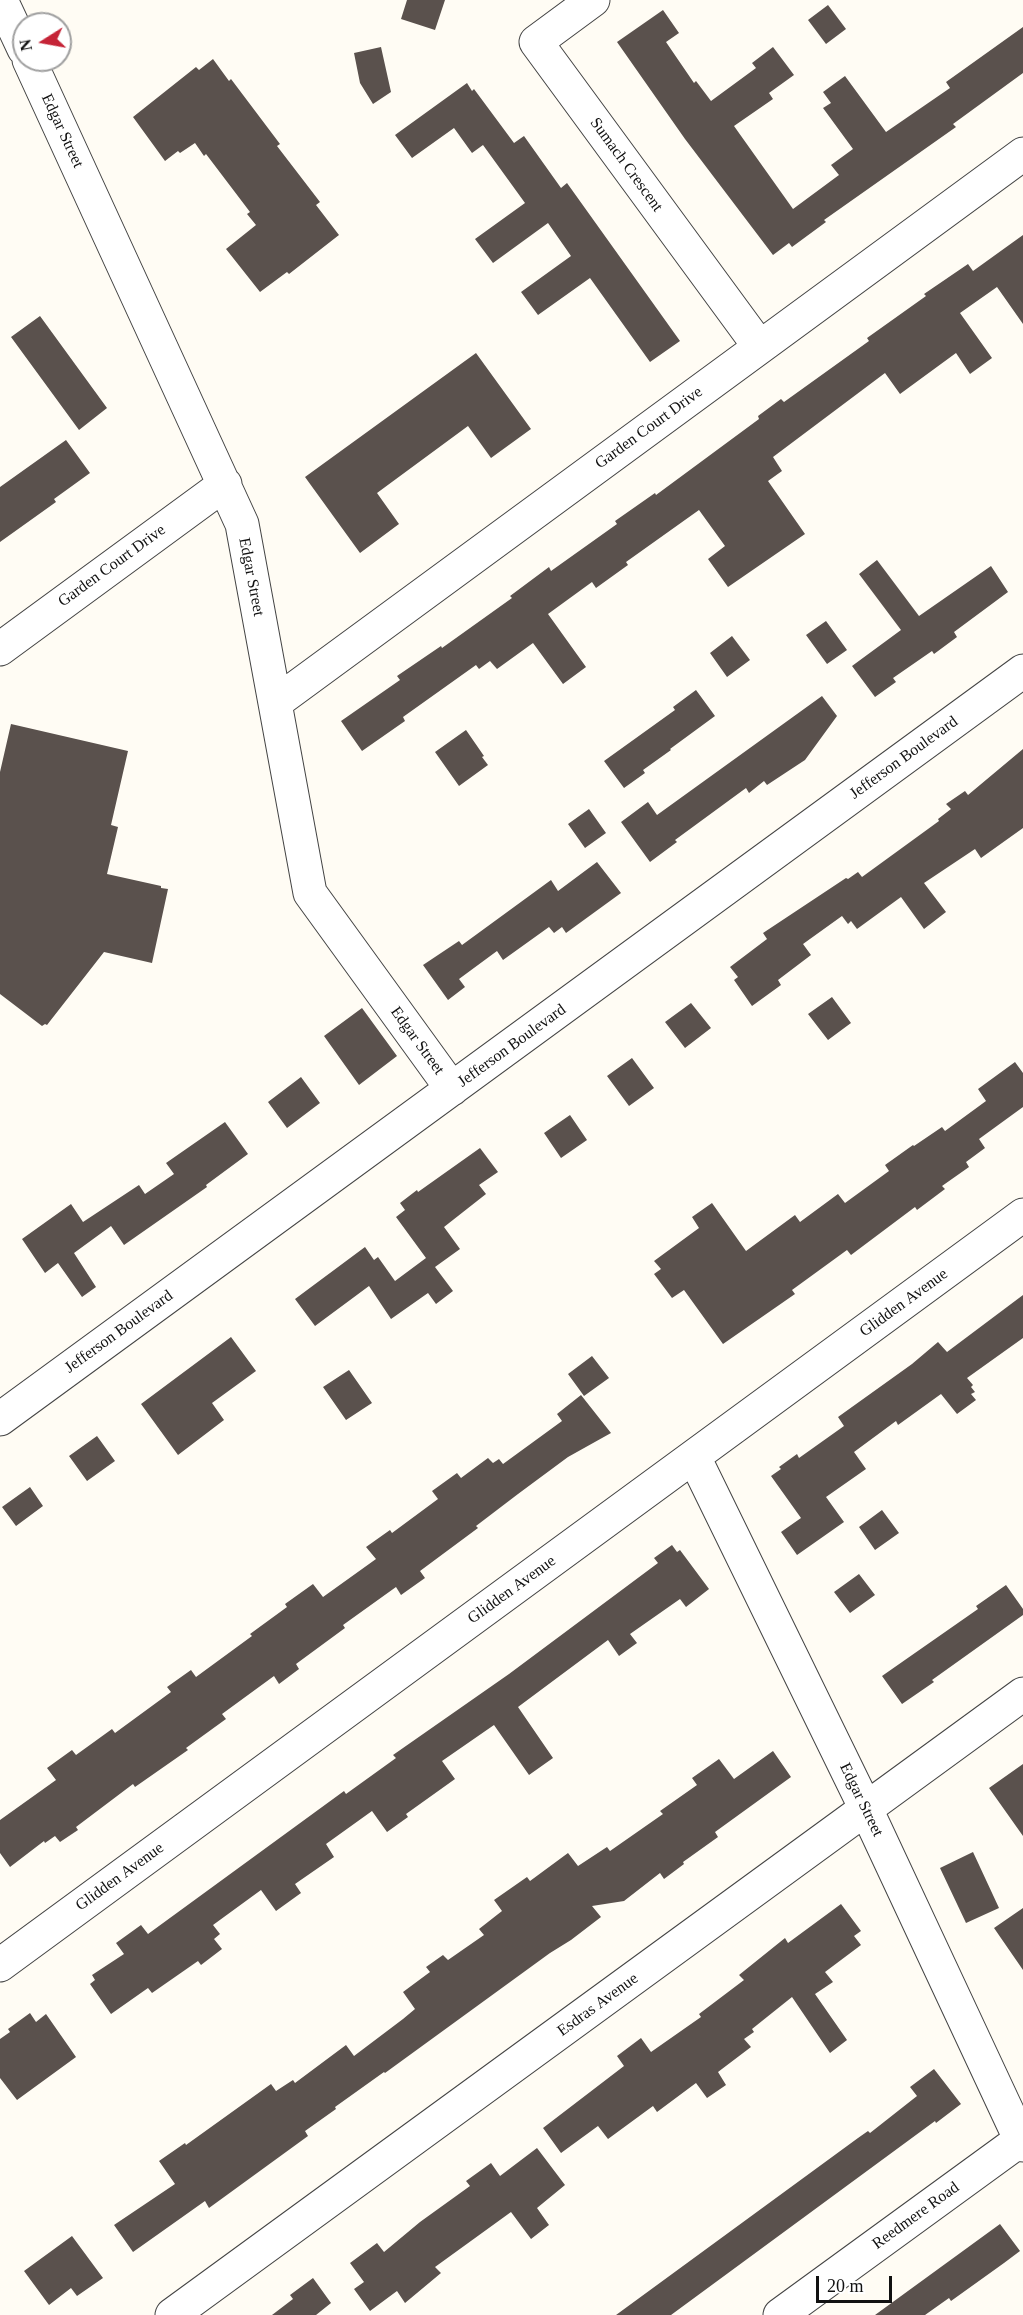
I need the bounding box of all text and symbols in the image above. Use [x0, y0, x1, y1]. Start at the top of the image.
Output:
north arrow [12, 12, 72, 72]
text: N [16, 38, 35, 52]
street label: Edgar Street [36, 91, 88, 171]
street label: Sumach Crescent [585, 114, 667, 216]
street label: Garden Court Drive [592, 383, 706, 473]
street label: Garden Court Drive [55, 521, 169, 611]
street label: Edgar Street [234, 536, 268, 618]
street label: Jefferson Boulevard [846, 712, 962, 804]
street label: Jefferson Boulevard [454, 1000, 570, 1092]
street label: Edgar Street [386, 1003, 448, 1079]
street label: Glidden Avenue [856, 1265, 952, 1341]
street label: Jefferson Boulevard [61, 1286, 177, 1378]
street label: Glidden Avenue [464, 1552, 560, 1628]
street label: Edgar Street [835, 1760, 887, 1840]
street label: Glidden Avenue [72, 1839, 168, 1915]
street label: Esdras Avenue [554, 1969, 642, 2041]
street label: Reedmere Road [869, 2178, 963, 2254]
scale bar [819, 2264, 896, 2302]
text: 20 m [827, 2276, 864, 2296]

